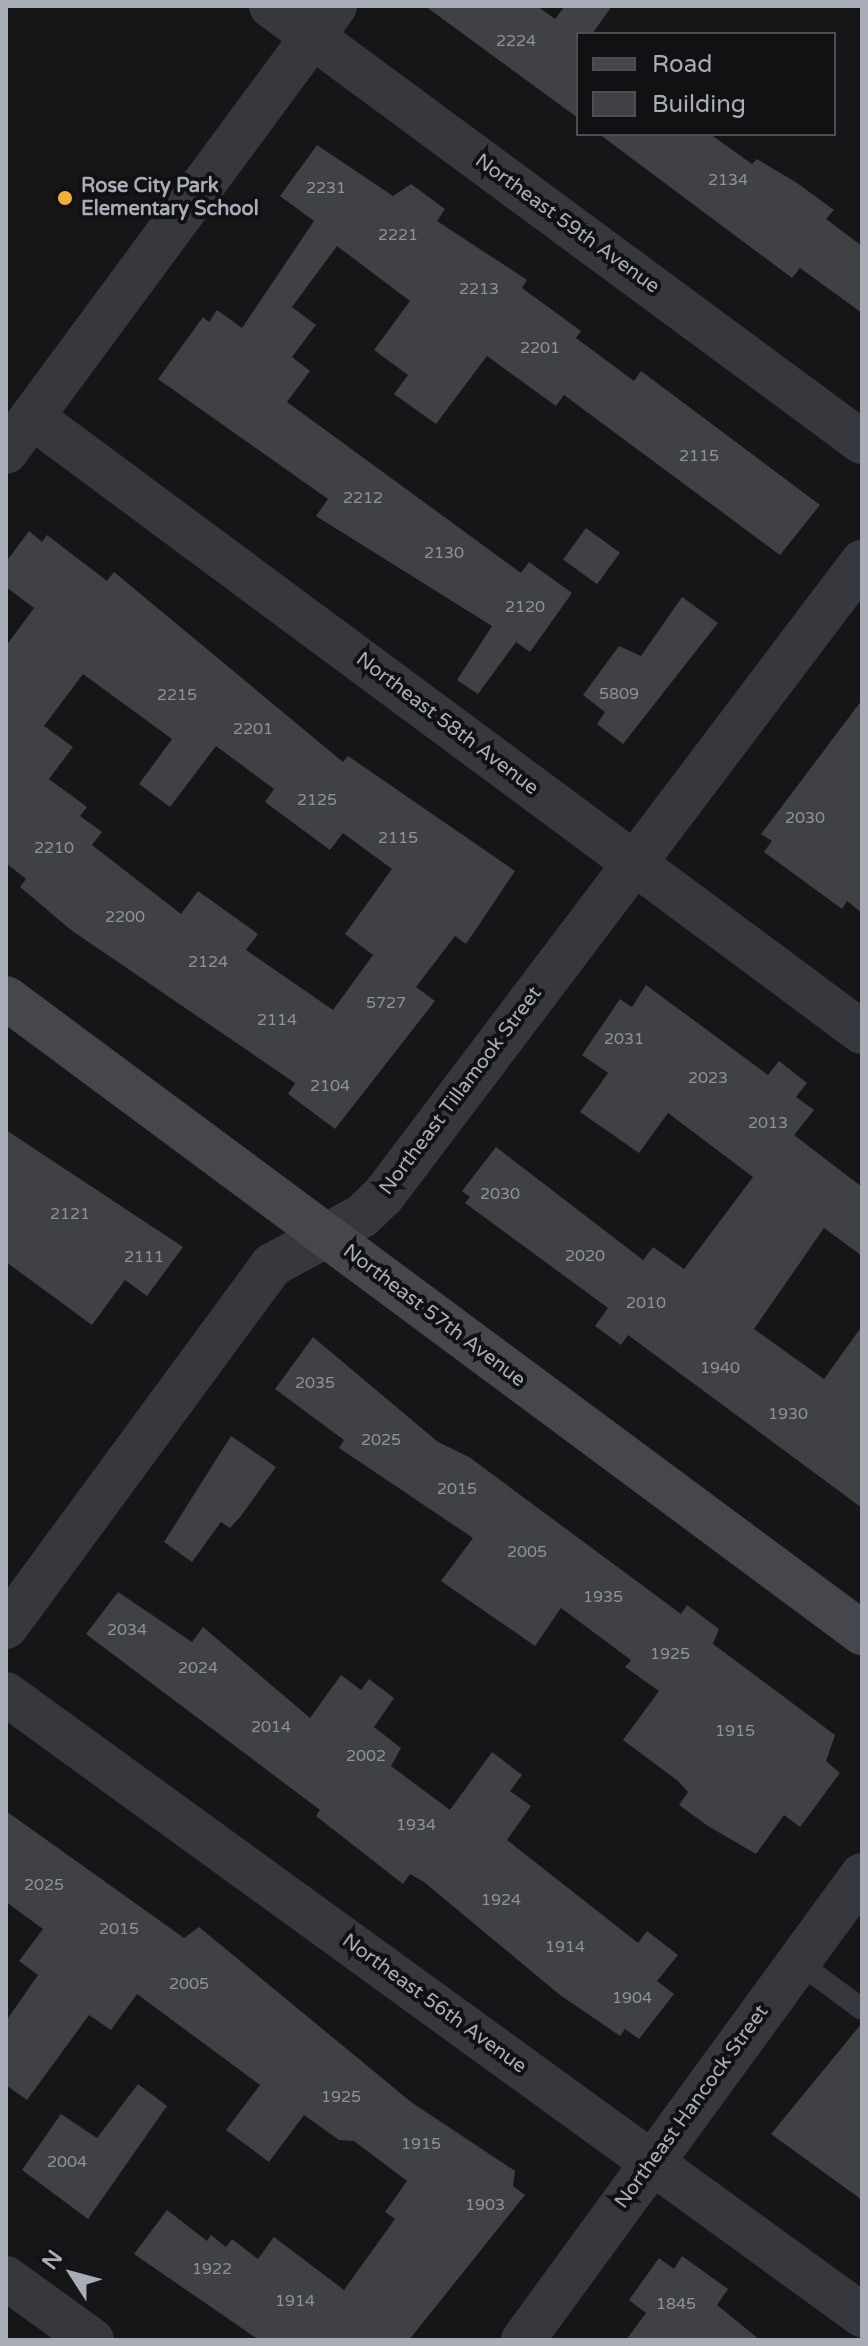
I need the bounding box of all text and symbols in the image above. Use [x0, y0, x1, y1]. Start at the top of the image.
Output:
house number: 2224 [496, 31, 536, 51]
legend [576, 32, 836, 136]
text: Road [652, 50, 712, 79]
text: Building [652, 90, 746, 119]
street label: Northeast 59th Avenue [470, 149, 664, 299]
house number: 2134 [708, 170, 748, 190]
place label: Rose City Park Elementary School [81, 174, 259, 221]
house number: 2231 [306, 178, 346, 198]
marker: Rose City Park Elementary School [56, 189, 74, 207]
house number: 2221 [378, 225, 418, 245]
house number: 2213 [459, 279, 499, 299]
house number: 2201 [520, 338, 560, 358]
house number: 2115 [679, 446, 719, 466]
house number: 2212 [343, 488, 383, 508]
house number: 2130 [424, 543, 464, 563]
house number: 2120 [505, 597, 545, 617]
street label: Northeast 58th Avenue [351, 648, 543, 800]
house number: 5809 [599, 684, 639, 704]
house number: 2215 [157, 685, 197, 705]
house number: 2201 [233, 719, 273, 739]
house number: 2125 [297, 790, 337, 810]
house number: 2030 [785, 808, 825, 828]
house number: 2115 [378, 828, 418, 848]
house number: 2210 [34, 838, 74, 858]
house number: 2200 [105, 907, 145, 927]
house number: 2124 [188, 952, 228, 972]
street label: Northeast Tillamook Street [375, 982, 547, 1200]
house number: 5727 [366, 993, 406, 1013]
house number: 2114 [257, 1010, 297, 1030]
house number: 2031 [604, 1029, 644, 1049]
house number: 2023 [688, 1068, 728, 1088]
house number: 2104 [310, 1076, 350, 1096]
house number: 2013 [748, 1113, 788, 1133]
house number: 2030 [480, 1184, 520, 1204]
house number: 2121 [50, 1204, 90, 1224]
street label: Northeast 57th Avenue [338, 1240, 530, 1392]
house number: 2020 [565, 1246, 605, 1266]
house number: 2111 [124, 1247, 164, 1267]
house number: 2010 [626, 1293, 666, 1313]
house number: 1940 [700, 1358, 740, 1378]
house number: 2035 [295, 1373, 335, 1393]
house number: 1930 [768, 1404, 808, 1424]
house number: 2025 [361, 1430, 401, 1450]
house number: 2015 [437, 1479, 477, 1499]
house number: 2005 [507, 1542, 547, 1562]
house number: 1935 [583, 1587, 623, 1607]
house number: 2034 [107, 1620, 147, 1640]
house number: 1925 [650, 1644, 690, 1664]
house number: 2024 [178, 1658, 218, 1678]
house number: 2014 [251, 1717, 291, 1737]
house number: 1915 [715, 1721, 755, 1741]
house number: 2002 [346, 1746, 386, 1766]
house number: 1934 [396, 1815, 436, 1835]
house number: 2025 [24, 1875, 64, 1895]
house number: 1924 [481, 1890, 521, 1910]
house number: 2015 [99, 1919, 139, 1939]
street label: Northeast 56th Avenue [337, 1929, 531, 2079]
house number: 1914 [545, 1937, 585, 1957]
house number: 2005 [169, 1974, 209, 1994]
house number: 1904 [612, 1988, 652, 2008]
street label: Northeast Hancock Street [610, 2001, 774, 2213]
house number: 1925 [321, 2087, 361, 2107]
house number: 1915 [401, 2134, 441, 2154]
house number: 2004 [47, 2152, 87, 2172]
house number: 1903 [465, 2195, 505, 2215]
north arrow [32, 2234, 112, 2314]
text: N [37, 2245, 68, 2275]
house number: 1922 [192, 2259, 232, 2279]
house number: 1914 [275, 2291, 315, 2311]
house number: 1845 [656, 2294, 696, 2314]

